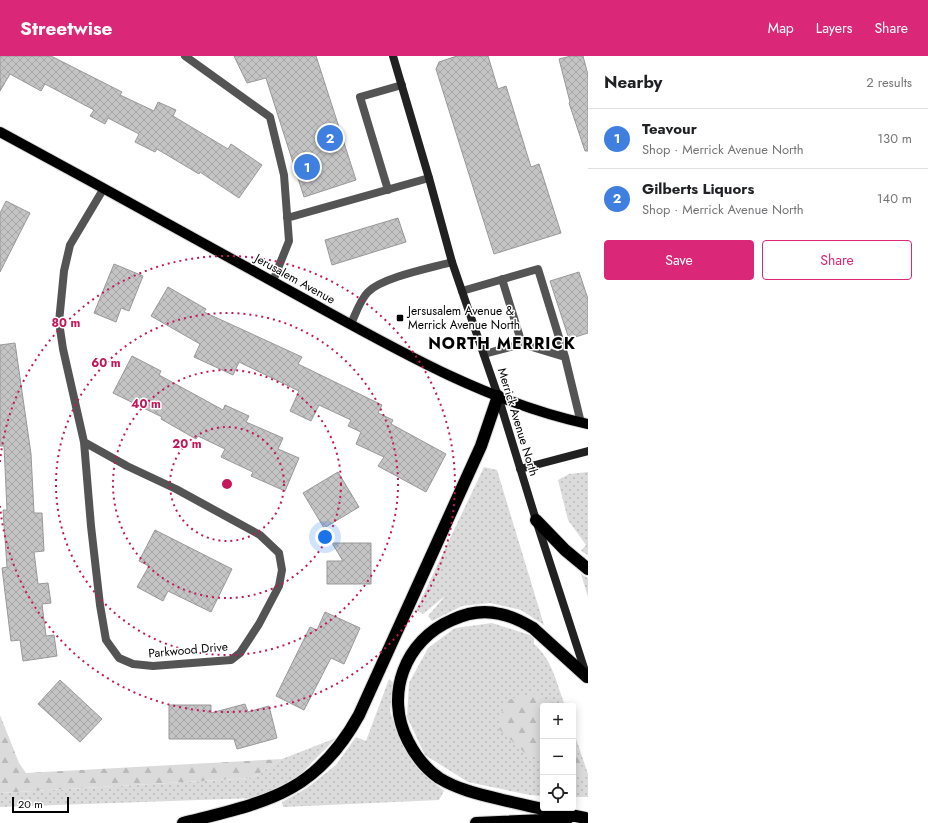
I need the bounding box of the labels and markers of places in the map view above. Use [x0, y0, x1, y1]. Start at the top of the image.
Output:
pin: 2 [317, 123, 343, 153]
pin: 1 [294, 152, 320, 182]
place label: Jersusalem Avenue & Merrick Avenue North [406, 302, 520, 334]
marker: Jersusalem Avenue & Merrick Avenue North [395, 313, 405, 323]
centre of rings [220, 477, 234, 491]

